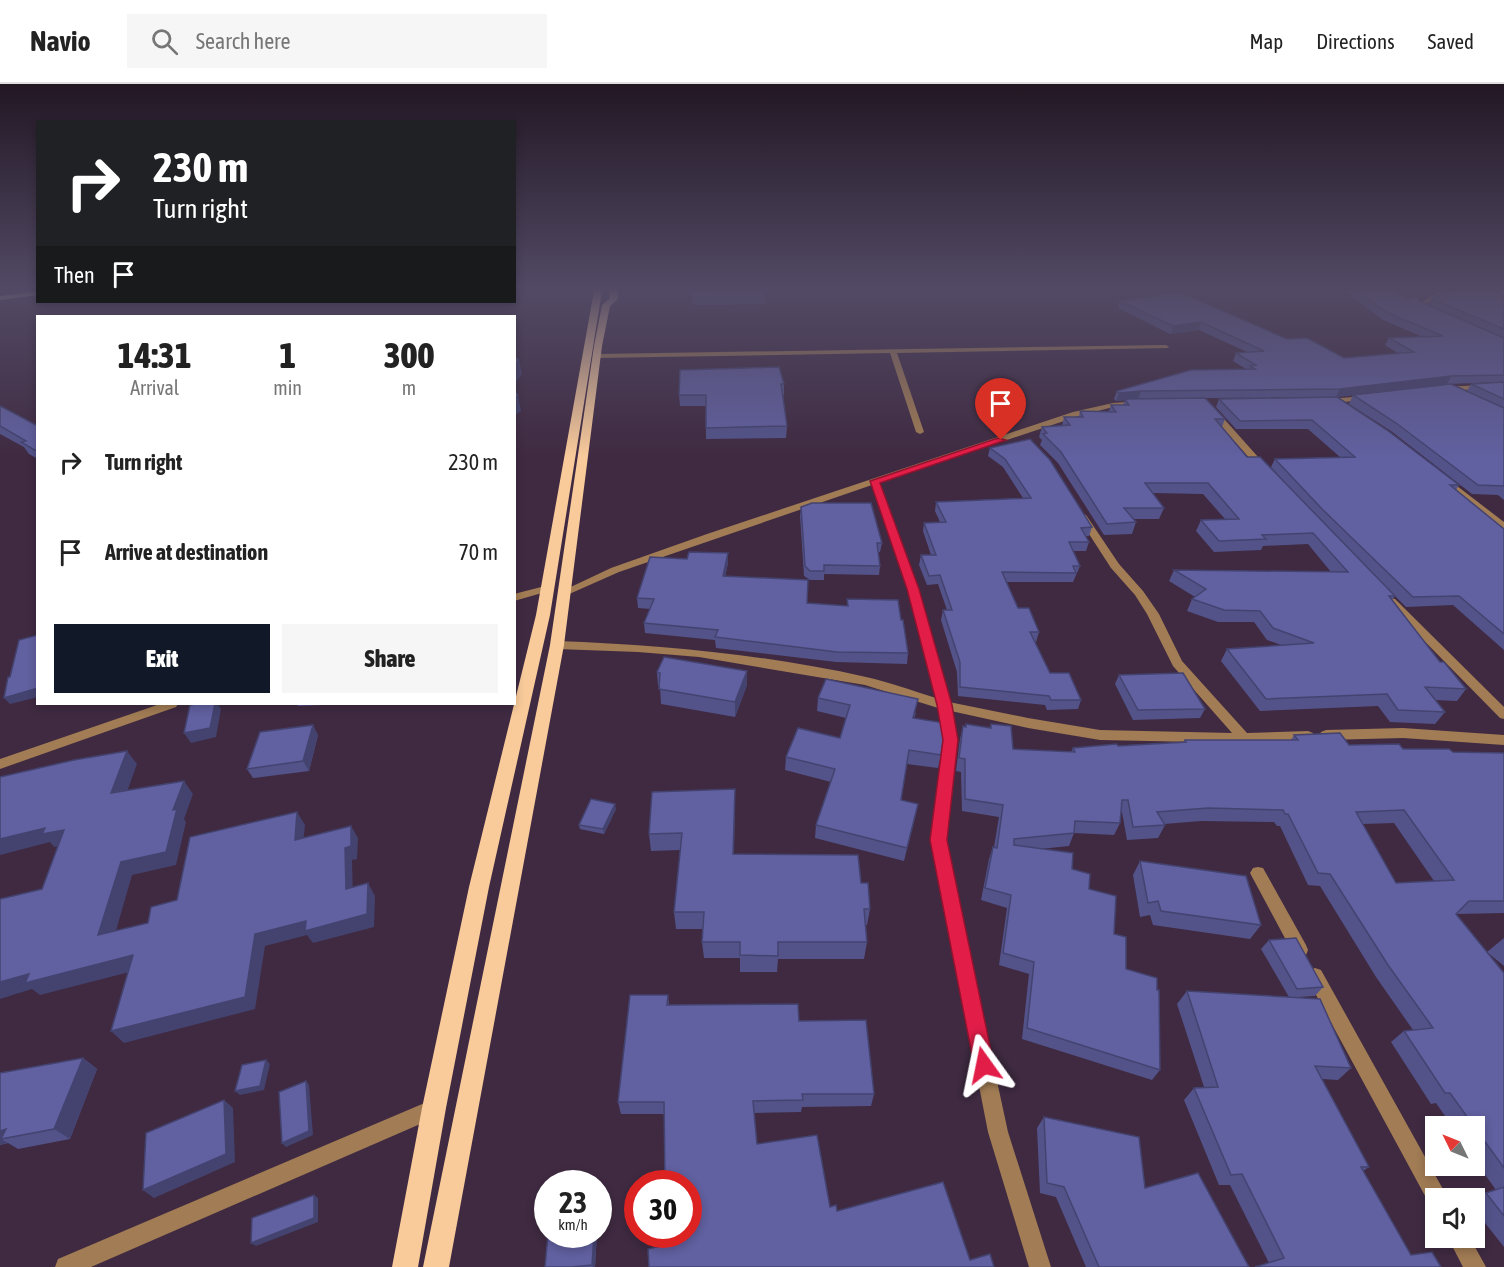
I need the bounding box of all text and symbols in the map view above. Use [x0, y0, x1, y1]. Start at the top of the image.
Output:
search box [127, 14, 547, 68]
text: Navio [30, 25, 91, 57]
icon: search [148, 25, 181, 58]
text: Search here [196, 28, 291, 54]
text: Map [1249, 29, 1283, 53]
text: Directions [1316, 29, 1395, 53]
text: Saved [1428, 29, 1474, 53]
text: 230 m [153, 143, 248, 191]
icon: right [54, 144, 132, 222]
text: Turn right [153, 193, 248, 224]
icon: arrive [107, 258, 140, 291]
text: Then [54, 262, 95, 288]
text: 14:31 [118, 334, 192, 376]
text: 1 [279, 334, 296, 376]
text: 300 [384, 334, 434, 376]
text: Arrival [130, 376, 179, 399]
text: min [273, 376, 302, 399]
text: m [402, 376, 416, 399]
pin [975, 378, 1026, 440]
icon: arrive [984, 387, 1017, 420]
icon: right [54, 446, 87, 479]
text: Turn right [105, 449, 182, 475]
text: 230 m [448, 449, 498, 475]
icon: arrive [54, 536, 87, 569]
text: Arrive at destination [105, 539, 268, 565]
text: 70 m [458, 539, 498, 565]
button: Exit [54, 624, 270, 693]
button: Share [282, 624, 498, 693]
position arrow [952, 1033, 1016, 1097]
north arrow [1425, 1116, 1485, 1176]
map controls [1425, 1116, 1485, 1248]
speed limit sign: 30 [624, 1170, 702, 1248]
text: 23 [559, 1185, 587, 1219]
button: sound [1425, 1188, 1485, 1248]
text: km/h [558, 1216, 588, 1233]

